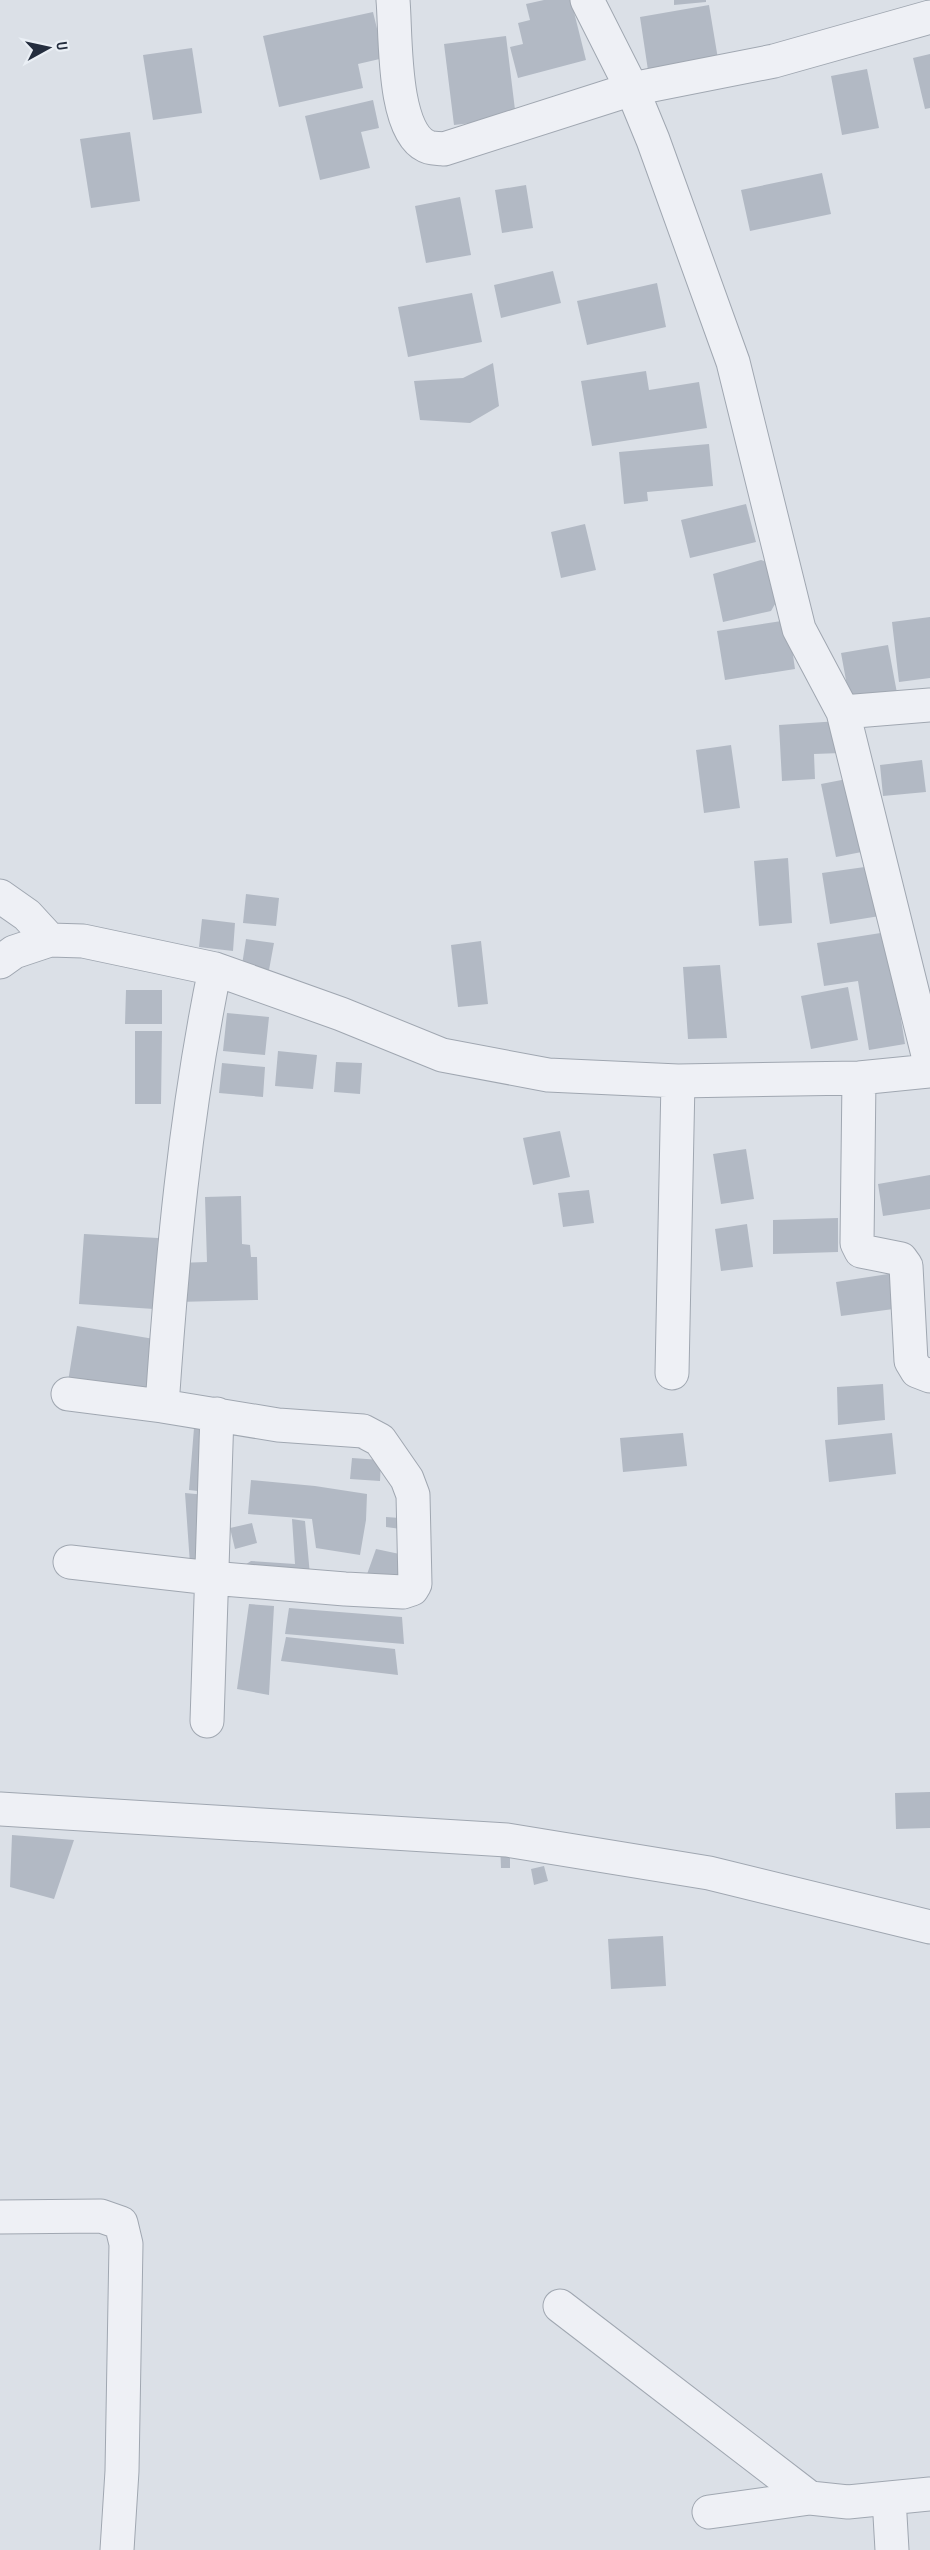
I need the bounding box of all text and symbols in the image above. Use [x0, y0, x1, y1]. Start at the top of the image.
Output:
north arrow [18, 18, 78, 78]
text: U [51, 41, 71, 52]

